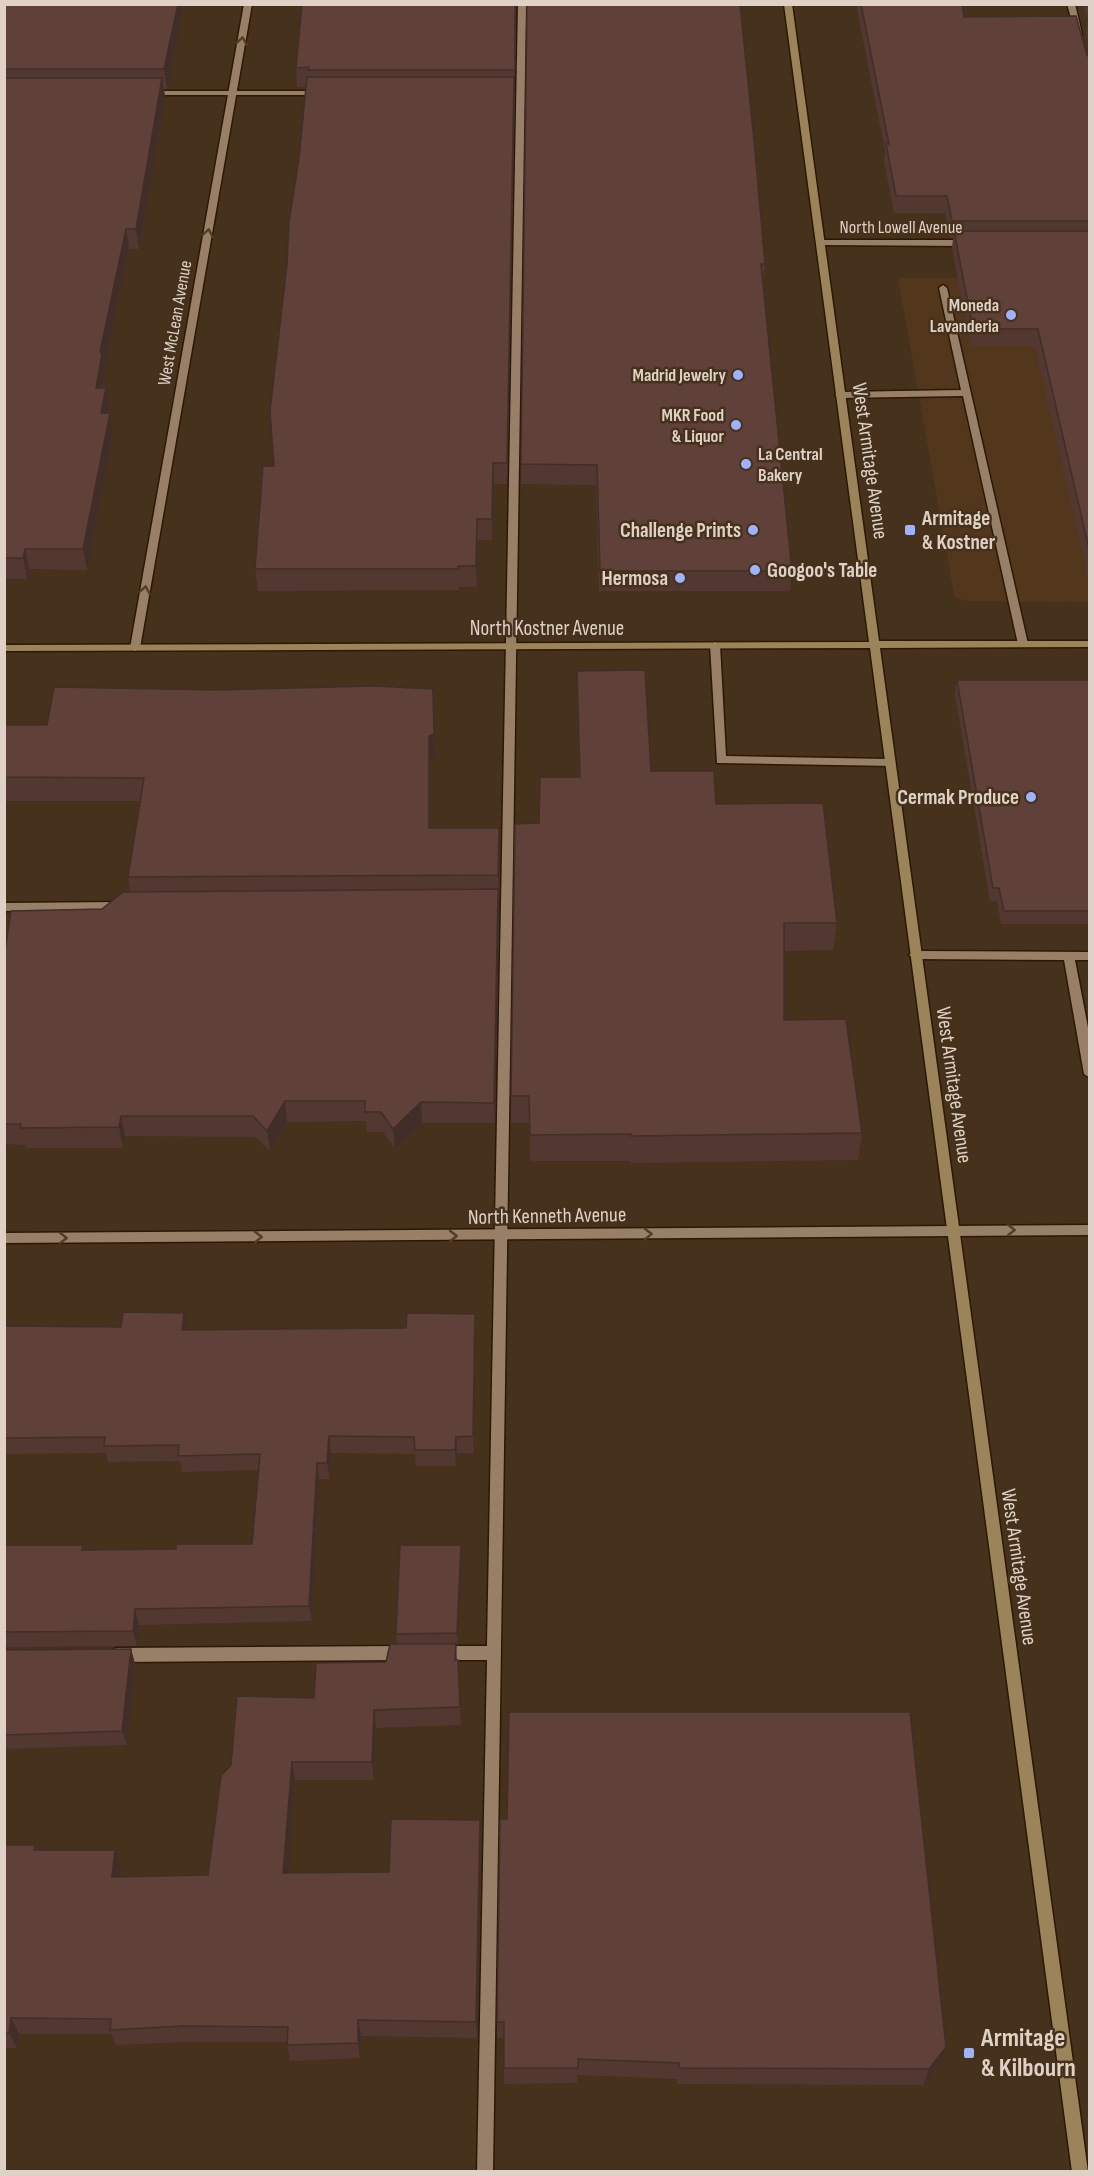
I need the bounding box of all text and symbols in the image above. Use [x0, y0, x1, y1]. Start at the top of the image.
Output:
one-way arrow [235, 36, 248, 46]
street label: North Lowell Avenue [840, 217, 962, 238]
one-way arrow [201, 228, 214, 238]
street label: West McLean Avenue [154, 259, 196, 387]
place label: Moneda Lavanderia [930, 295, 999, 337]
marker: Moneda Lavanderia [1004, 308, 1018, 322]
place label: Madrid Jewelry [633, 365, 726, 386]
marker: Madrid Jewelry [731, 368, 745, 382]
street label: West Armitage Avenue [847, 381, 893, 541]
place label: MKR Food & Liquor [662, 405, 724, 447]
marker: MKR Food & Liquor [729, 418, 743, 432]
place label: La Central Bakery [758, 444, 823, 486]
marker: La Central Bakery [739, 457, 753, 471]
place label: Armitage & Kostner [921, 506, 996, 555]
place label: Challenge Prints [620, 518, 741, 543]
marker: Challenge Prints [746, 523, 760, 537]
marker: Armitage & Kostner [903, 523, 917, 537]
place label: Googoo's Table [767, 558, 877, 583]
marker: Googoo's Table [748, 563, 762, 577]
place label: Hermosa [602, 566, 668, 591]
marker: Hermosa [673, 571, 687, 585]
one-way arrow [138, 586, 151, 596]
street label: North Kostner Avenue [470, 616, 624, 641]
place label: Cermak Produce [897, 785, 1019, 810]
marker: Cermak Produce [1024, 790, 1038, 804]
street label: West Armitage Avenue [931, 1005, 977, 1165]
street label: North Kenneth Avenue [468, 1202, 626, 1230]
one-way arrow [1007, 1224, 1016, 1236]
one-way arrow [643, 1228, 652, 1240]
one-way arrow [448, 1230, 457, 1242]
one-way arrow [253, 1231, 262, 1243]
one-way arrow [58, 1232, 67, 1244]
street label: West Armitage Avenue [996, 1487, 1042, 1647]
place label: Armitage & Kilbourn [980, 2023, 1076, 2084]
marker: Armitage & Kilbourn [962, 2046, 976, 2060]

